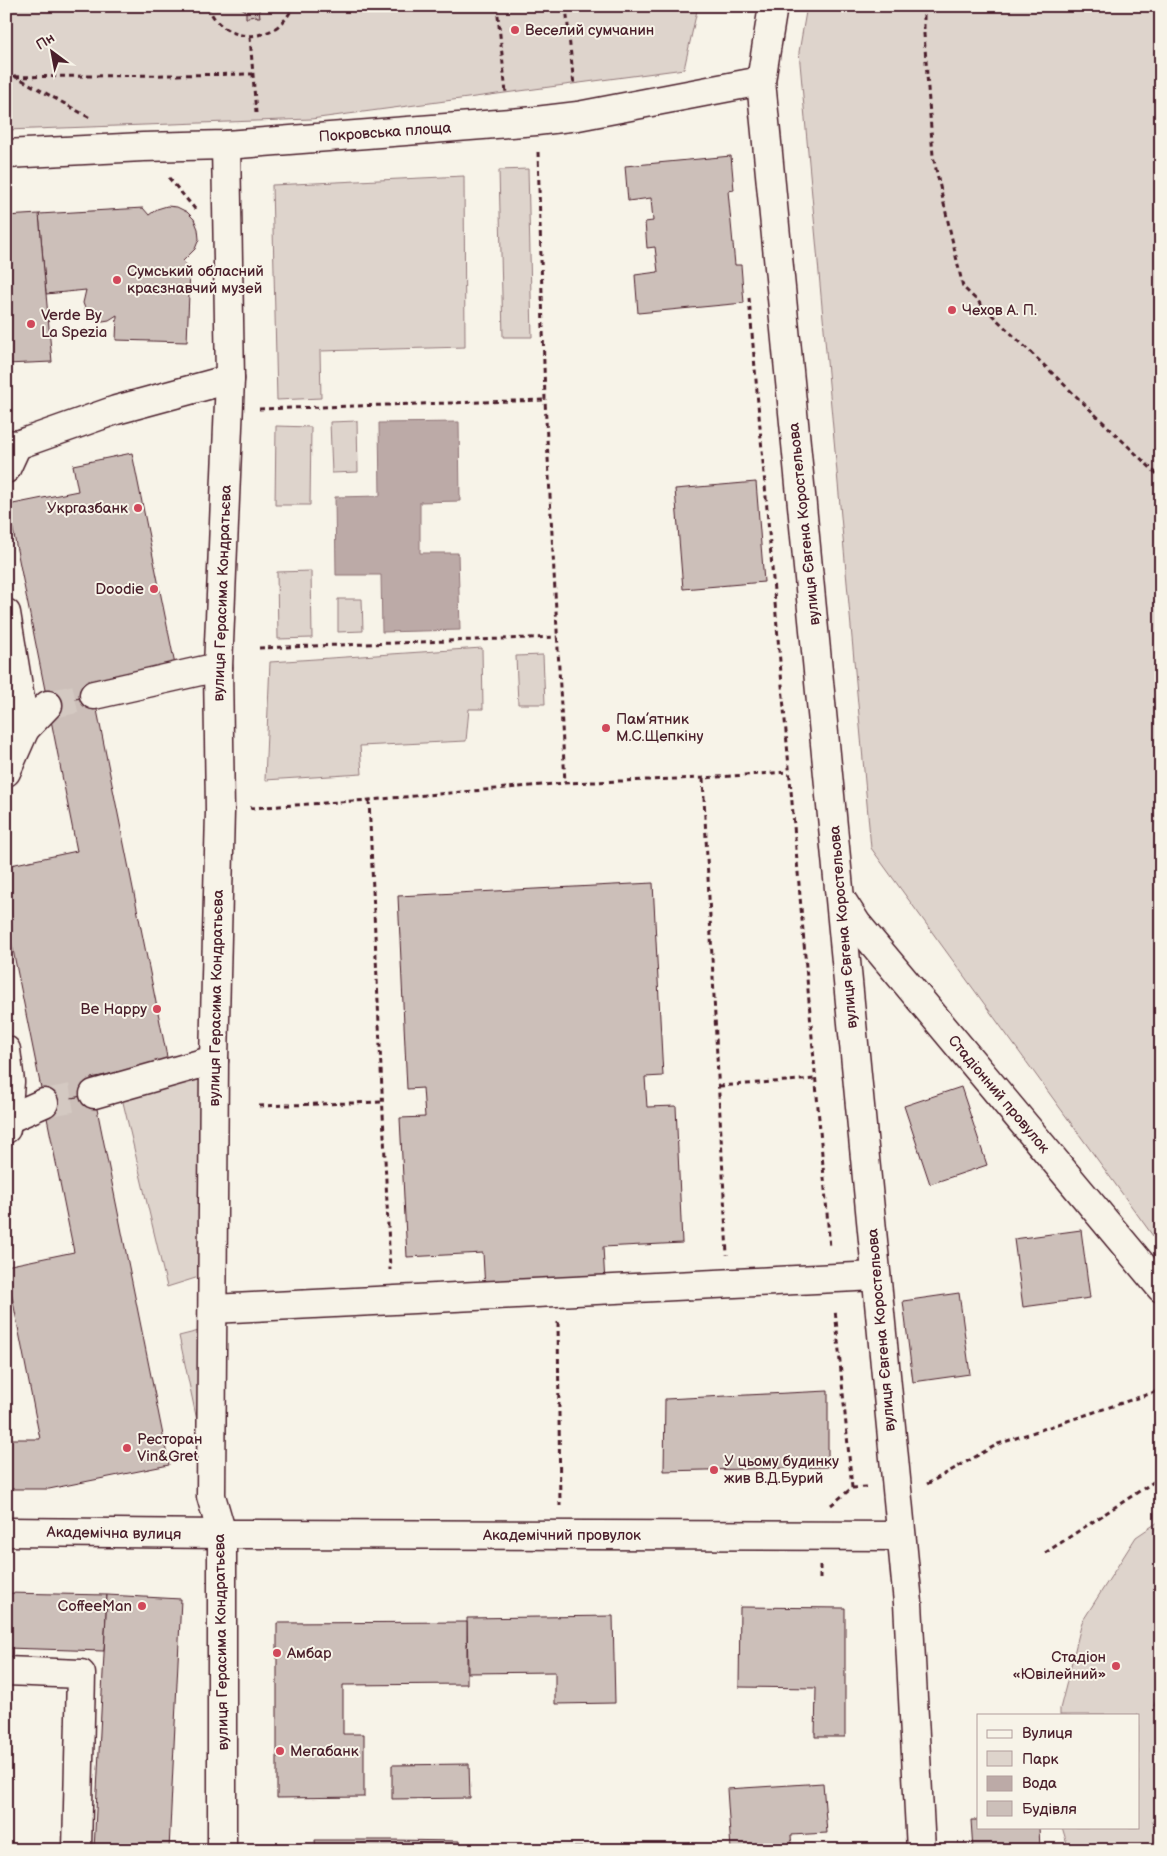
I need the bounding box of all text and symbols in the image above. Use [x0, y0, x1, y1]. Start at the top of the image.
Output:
place label: Веселий сумчанин [525, 21, 654, 40]
marker: Веселий сумчанин [509, 24, 521, 36]
north arrow [28, 28, 78, 78]
text: Пн [33, 29, 58, 54]
street label: Покровська площа [318, 118, 452, 147]
place label: Сумський обласний краєзнавчий музей [127, 262, 264, 298]
marker: Сумський обласний краєзнавчий музей [111, 274, 123, 286]
place label: Чехов А. П. [962, 301, 1037, 320]
marker: Чехов А. П. [946, 304, 958, 316]
place label: Verde By La Spezia [41, 306, 107, 342]
marker: Verde By La Spezia [25, 318, 37, 330]
street label: вулиця Євгена Коростельова [784, 422, 825, 626]
street label: вулиця Герасима Кондратьєва [209, 484, 236, 702]
place label: Укргазбанк [47, 499, 128, 518]
marker: Укргазбанк [132, 502, 144, 514]
place label: Doodie [95, 580, 144, 599]
marker: Doodie [148, 583, 160, 595]
place label: Пам’ятник М.С.Щепкіну [616, 710, 703, 746]
marker: Пам’ятник М.С.Щепкіну [600, 722, 612, 734]
street label: вулиця Євгена Коростельова [825, 825, 862, 1029]
street label: вулиця Герасима Кондратьєва [205, 889, 228, 1107]
place label: Be Happy [80, 1000, 147, 1019]
marker: Be Happy [151, 1003, 163, 1015]
street label: Стадіонний провулок [944, 1031, 1054, 1157]
street label: вулиця Євгена Коростельова [863, 1228, 900, 1432]
place label: Ресторан Vin&Gret [137, 1430, 203, 1466]
marker: Ресторан Vin&Gret [121, 1442, 133, 1454]
place label: У цьому будинку жив В.Д.Бурий [724, 1452, 839, 1488]
marker: У цьому будинку жив В.Д.Бурий [708, 1464, 720, 1476]
street label: Академічна вулиця [45, 1523, 181, 1544]
street label: Академічний провулок [482, 1526, 641, 1545]
street label: вулиця Герасима Кондратьєва [210, 1533, 233, 1750]
place label: CoffeeMan [58, 1597, 132, 1616]
marker: CoffeeMan [136, 1600, 148, 1612]
place label: Амбар [286, 1644, 332, 1663]
marker: Амбар [271, 1647, 283, 1659]
place label: Стадіон «Ювілейний» [1013, 1648, 1106, 1684]
marker: Стадіон «Ювілейний» [1110, 1660, 1122, 1672]
legend [977, 1714, 1140, 1828]
text: Вулиця [1022, 1724, 1073, 1743]
place label: Мегабанк [290, 1742, 359, 1761]
marker: Мегабанк [274, 1745, 286, 1757]
text: Парк [1022, 1750, 1059, 1769]
text: Вода [1022, 1774, 1057, 1793]
text: Будівля [1022, 1800, 1077, 1819]

